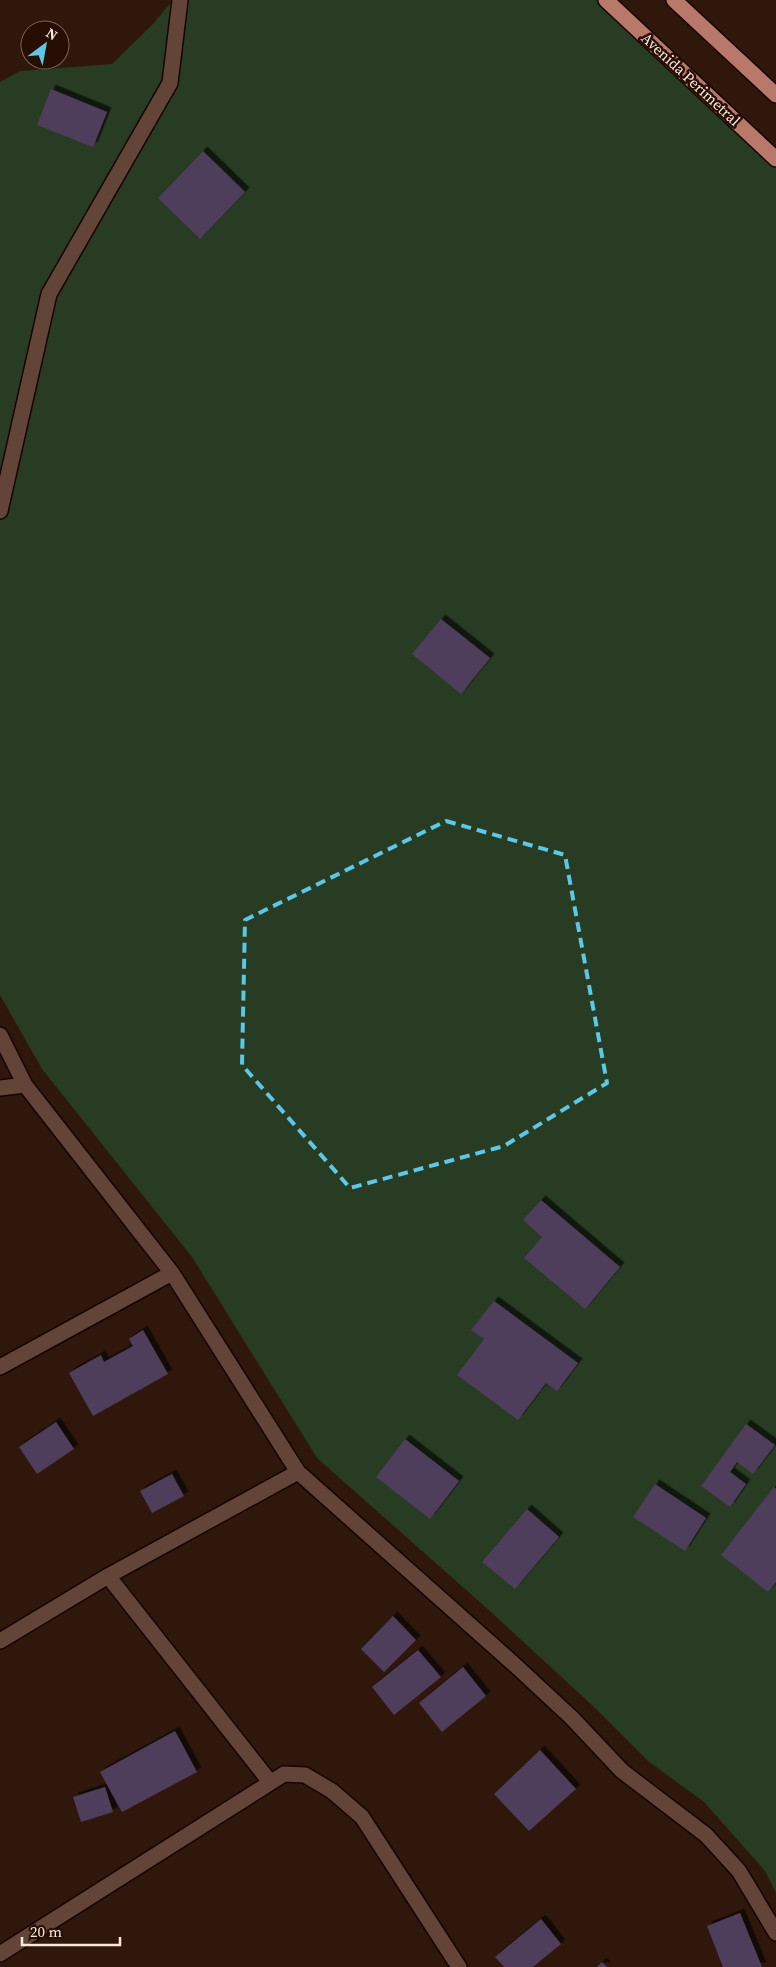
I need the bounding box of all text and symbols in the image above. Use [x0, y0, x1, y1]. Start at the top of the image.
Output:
north arrow [20, 20, 70, 70]
text: N [42, 23, 62, 45]
street label: Avenida Perimetral [637, 28, 745, 131]
scale bar [22, 1914, 120, 1946]
text: 20 m [30, 1921, 62, 1942]

